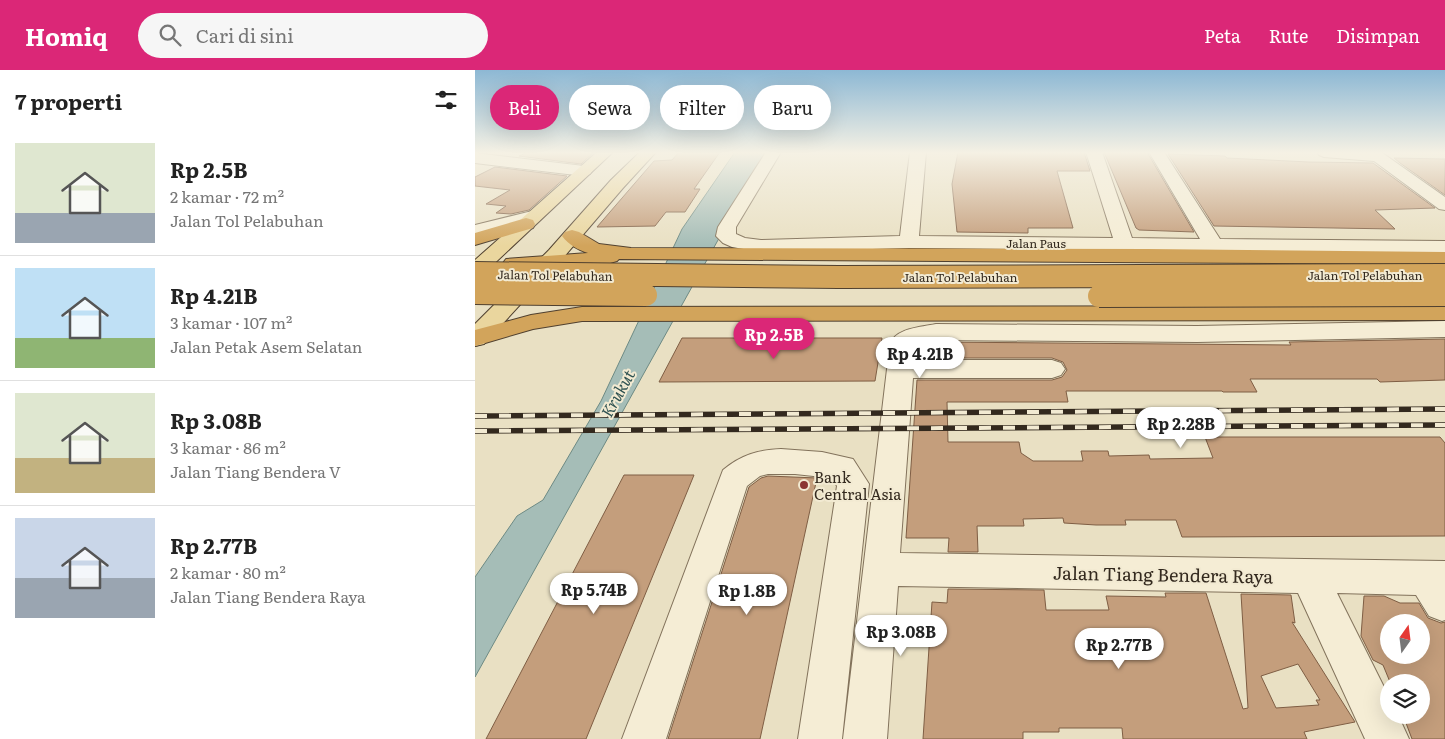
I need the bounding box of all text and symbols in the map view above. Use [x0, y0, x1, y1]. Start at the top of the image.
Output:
search box [138, 13, 488, 58]
text: Homiq [25, 18, 108, 53]
icon: search [156, 21, 184, 49]
text: Cari di sini [196, 21, 294, 49]
text: Peta [1204, 22, 1241, 49]
text: Rute [1269, 22, 1308, 49]
text: Disimpan [1336, 22, 1420, 49]
text: 7 properti [15, 85, 122, 116]
chip: Beli [490, 85, 559, 130]
chip: Sewa [569, 85, 650, 130]
chip: Filter [660, 85, 744, 130]
chip: Baru [754, 85, 831, 130]
icon: filters [432, 86, 460, 114]
text: Rp 2.5B [170, 153, 247, 184]
icon: home [55, 163, 115, 223]
text: 2 kamar · 72 m² [170, 184, 284, 208]
text: Jalan Tol Pelabuhan [170, 208, 324, 232]
street label: Jalan Paus [1006, 234, 1066, 252]
street label: Jalan Tol Pelabuhan [497, 265, 613, 285]
street label: Jalan Tol Pelabuhan [1307, 266, 1423, 284]
street label: Jalan Tol Pelabuhan [902, 268, 1018, 286]
text: Rp 4.21B [170, 279, 257, 310]
icon: home [55, 288, 115, 348]
text: 3 kamar · 107 m² [170, 310, 292, 334]
pin: Rp 2.5B [728, 318, 820, 360]
text: Rp 2.5B [744, 322, 804, 346]
text: Jalan Petak Asem Selatan [170, 334, 362, 358]
pin: Rp 4.21B [868, 336, 972, 379]
text: Rp 4.21B [887, 341, 953, 365]
water label: Krukut [594, 364, 640, 421]
text: Rp 3.08B [170, 404, 262, 435]
pin: Rp 2.28B [1129, 406, 1233, 449]
text: Rp 2.28B [1147, 411, 1215, 435]
icon: home [55, 413, 115, 473]
text: 3 kamar · 86 m² [170, 435, 286, 459]
text: Jalan Tiang Bendera V [170, 459, 341, 483]
place label: Bank Central Asia [814, 465, 902, 505]
marker: Bank Central Asia [798, 479, 810, 491]
text: Rp 2.77B [170, 529, 257, 560]
icon: home [55, 538, 115, 598]
street label: Jalan Tiang Bendera Raya [1053, 559, 1274, 589]
text: 2 kamar · 80 m² [170, 560, 286, 584]
pin: Rp 5.74B [542, 572, 646, 615]
pin: Rp 1.8B [701, 574, 793, 616]
text: Rp 5.74B [561, 577, 627, 601]
text: Rp 1.8B [718, 578, 776, 602]
text: Jalan Tiang Bendera Raya [170, 584, 366, 608]
pin: Rp 3.08B [849, 614, 953, 657]
north arrow [1380, 614, 1430, 664]
map controls [1380, 614, 1430, 724]
text: Rp 3.08B [866, 619, 936, 643]
pin: Rp 2.77B [1067, 628, 1171, 670]
text: Rp 2.77B [1086, 632, 1152, 656]
button: layers [1380, 674, 1430, 724]

